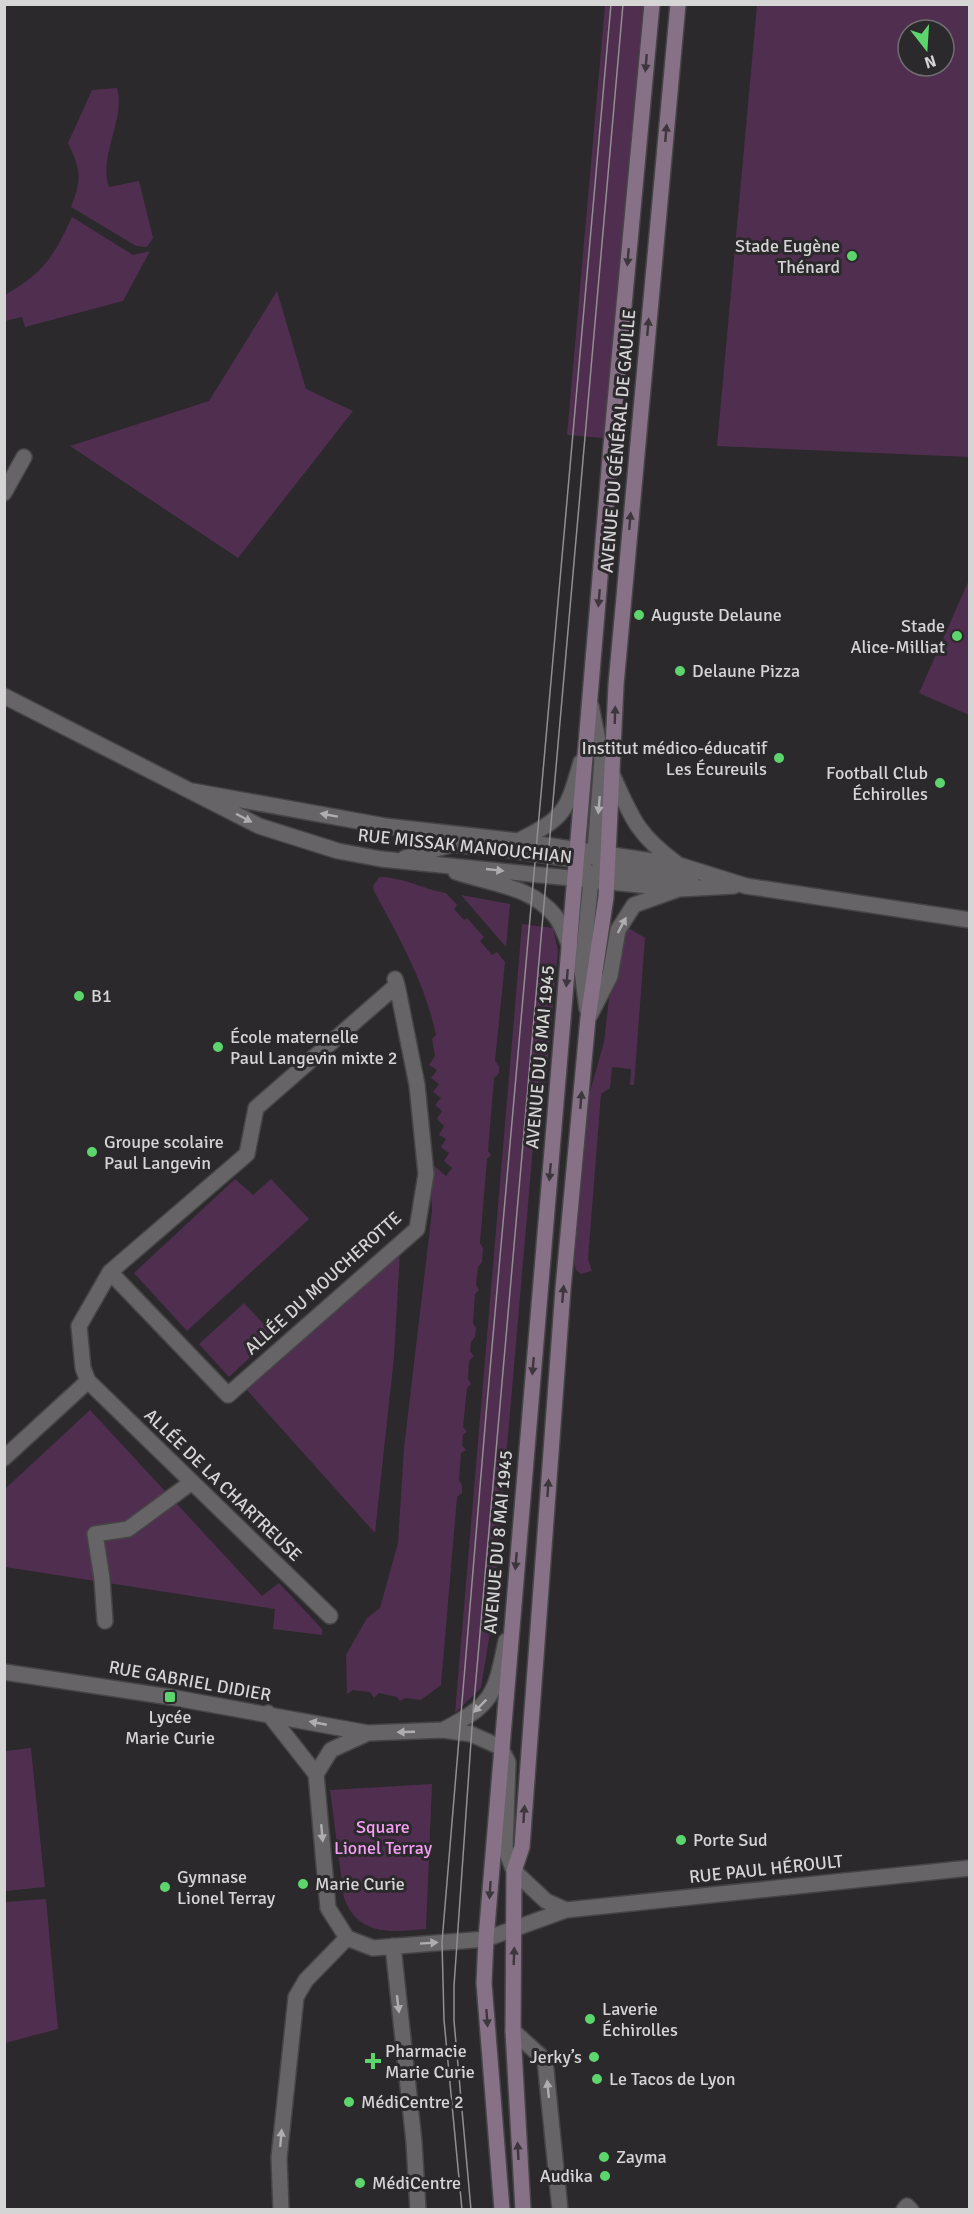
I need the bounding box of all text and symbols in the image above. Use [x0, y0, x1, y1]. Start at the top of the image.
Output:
north arrow [896, 18, 956, 78]
text: N [922, 50, 938, 73]
one-way arrow [641, 53, 651, 72]
one-way arrow [661, 123, 671, 142]
place label: Stade Eugène Thénard [735, 235, 840, 278]
one-way arrow [623, 247, 633, 266]
marker: Stade Eugène Thénard [845, 249, 859, 263]
street label: AVENUE DU GÉNÉRAL DE GAULLE [596, 308, 640, 574]
one-way arrow [643, 317, 653, 336]
one-way arrow [626, 512, 635, 531]
one-way arrow [595, 588, 604, 607]
place label: Auguste Delaune [651, 604, 782, 626]
marker: Auguste Delaune [632, 608, 646, 622]
place label: Stade Alice-Milliat [851, 615, 945, 658]
marker: Stade Alice-Milliat [950, 629, 964, 643]
place label: Delaune Pizza [692, 660, 800, 682]
marker: Delaune Pizza [673, 664, 687, 678]
one-way arrow [610, 706, 619, 725]
place label: Institut médico-éducatif Les Écureuils [582, 737, 768, 780]
marker: Institut médico-éducatif Les Écureuils [772, 751, 786, 765]
place label: Football Club Échirolles [826, 762, 928, 805]
marker: Football Club Échirolles [933, 776, 947, 790]
one-way arrow [594, 795, 603, 814]
one-way arrow [319, 810, 338, 819]
one-way arrow [236, 813, 253, 823]
street label: RUE MISSAK MANOUCHIAN [357, 824, 573, 868]
one-way arrow [485, 865, 504, 875]
one-way arrow [618, 916, 627, 933]
street label: AVENUE DU 8 MAI 1945 [521, 964, 559, 1150]
one-way arrow [562, 968, 572, 987]
place label: B1 [91, 985, 112, 1007]
marker: B1 [72, 989, 86, 1003]
place label: École maternelle Paul Langevin mixte 2 [230, 1026, 397, 1069]
marker: École maternelle Paul Langevin mixte 2 [211, 1040, 225, 1054]
one-way arrow [576, 1090, 586, 1109]
place label: Groupe scolaire Paul Langevin [104, 1131, 224, 1174]
marker: Groupe scolaire Paul Langevin [85, 1145, 99, 1159]
one-way arrow [545, 1163, 555, 1182]
street label: ALLÉE DU MOUCHEROTTE [240, 1207, 406, 1359]
one-way arrow [558, 1284, 568, 1303]
one-way arrow [528, 1357, 538, 1376]
street label: ALLÉE DE LA CHARTREUSE [140, 1404, 306, 1566]
street label: AVENUE DU 8 MAI 1945 [479, 1449, 517, 1635]
one-way arrow [543, 1479, 553, 1498]
one-way arrow [511, 1551, 521, 1570]
street label: RUE GABRIEL DIDIER [107, 1656, 273, 1706]
marker: Lycée Marie Curie [163, 1690, 177, 1704]
one-way arrow [474, 1698, 488, 1712]
place label: Lycée Marie Curie [125, 1706, 215, 1749]
one-way arrow [308, 1718, 327, 1727]
one-way arrow [396, 1727, 415, 1737]
one-way arrow [519, 1804, 528, 1823]
park label: Square Lionel Terray [334, 1816, 433, 1859]
one-way arrow [317, 1823, 327, 1842]
place label: Porte Sud [693, 1829, 768, 1851]
marker: Porte Sud [674, 1833, 688, 1847]
street label: RUE PAUL HÉROULT [688, 1850, 844, 1888]
place label: Gymnase Lionel Terray [177, 1866, 276, 1909]
place label: Marie Curie [315, 1873, 405, 1895]
marker: Marie Curie [296, 1877, 310, 1891]
marker: Gymnase Lionel Terray [158, 1880, 172, 1894]
one-way arrow [485, 1880, 495, 1899]
one-way arrow [419, 1938, 438, 1947]
one-way arrow [509, 1947, 518, 1966]
one-way arrow [393, 1994, 403, 2013]
place label: Laverie Échirolles [602, 1998, 678, 2041]
one-way arrow [482, 2009, 492, 2028]
marker: Laverie Échirolles [583, 2012, 597, 2026]
place label: Pharmacie Marie Curie [385, 2040, 475, 2083]
place label: Jerky’s [530, 2046, 582, 2068]
marker: Jerky’s [587, 2050, 601, 2064]
marker: Pharmacie Marie Curie [366, 2054, 380, 2068]
place label: Le Tacos de Lyon [609, 2068, 736, 2090]
marker: Le Tacos de Lyon [590, 2072, 604, 2086]
one-way arrow [543, 2079, 553, 2098]
place label: MédiCentre 2 [361, 2091, 464, 2113]
marker: MédiCentre 2 [342, 2095, 356, 2109]
one-way arrow [276, 2128, 286, 2147]
one-way arrow [514, 2142, 523, 2161]
place label: Zayma [616, 2146, 667, 2168]
marker: Zayma [597, 2150, 611, 2164]
place label: Audika [540, 2165, 593, 2187]
marker: Audika [598, 2169, 612, 2183]
place label: MédiCentre [372, 2172, 461, 2194]
marker: MédiCentre [353, 2176, 367, 2190]

